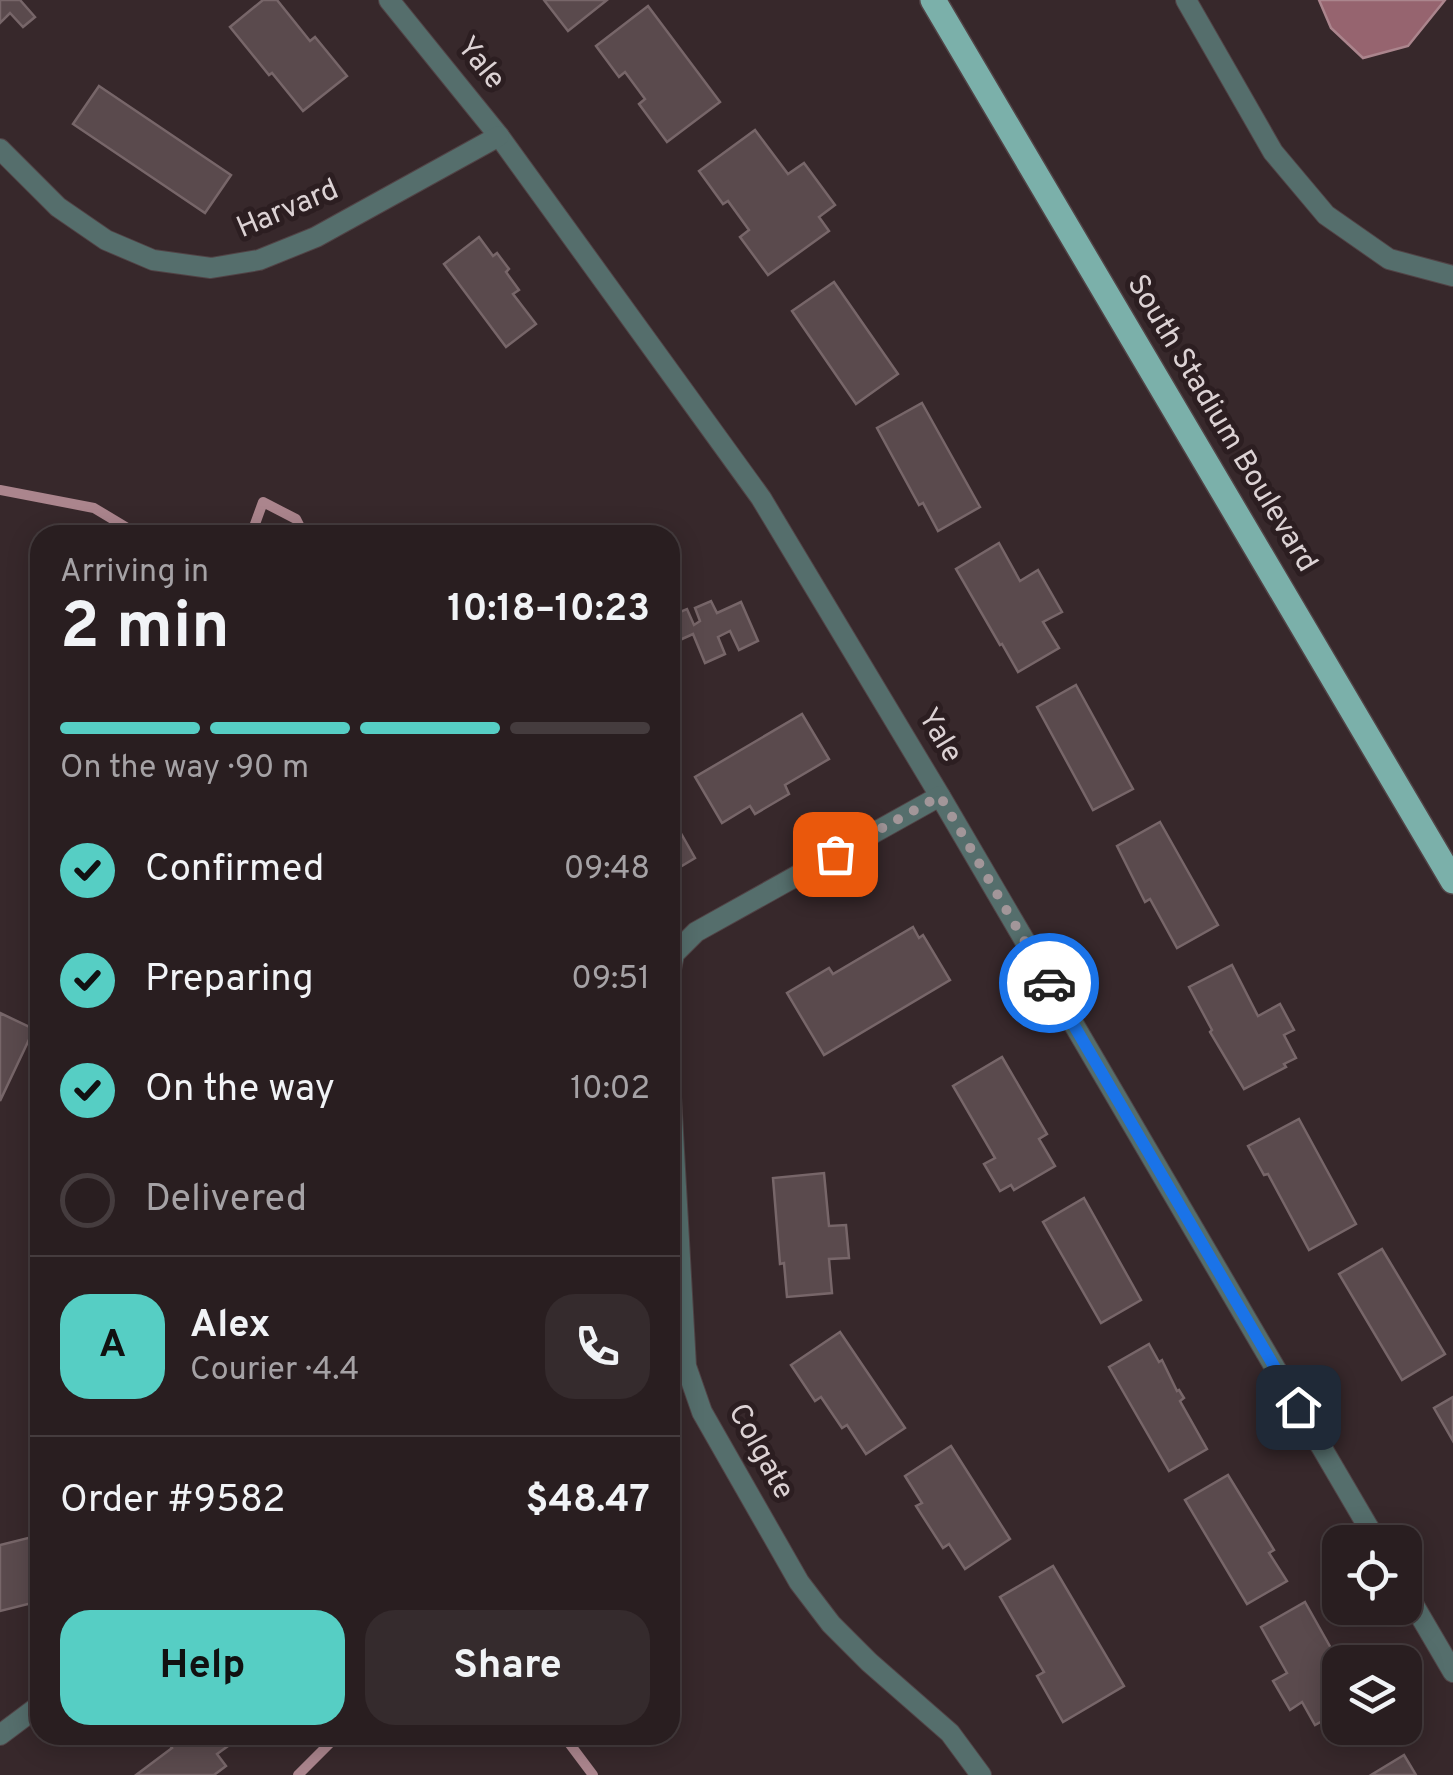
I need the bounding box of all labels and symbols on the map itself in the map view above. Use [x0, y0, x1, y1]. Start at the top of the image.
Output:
street label: Yale [448, 30, 512, 98]
street label: Harvard [232, 172, 344, 248]
street label: South Stadium Boulevard [1117, 269, 1325, 579]
street label: Yale [908, 702, 970, 770]
pin [793, 812, 878, 897]
courier [999, 933, 1099, 1033]
pin [1256, 1365, 1341, 1450]
street label: Colgate [719, 1398, 801, 1506]

